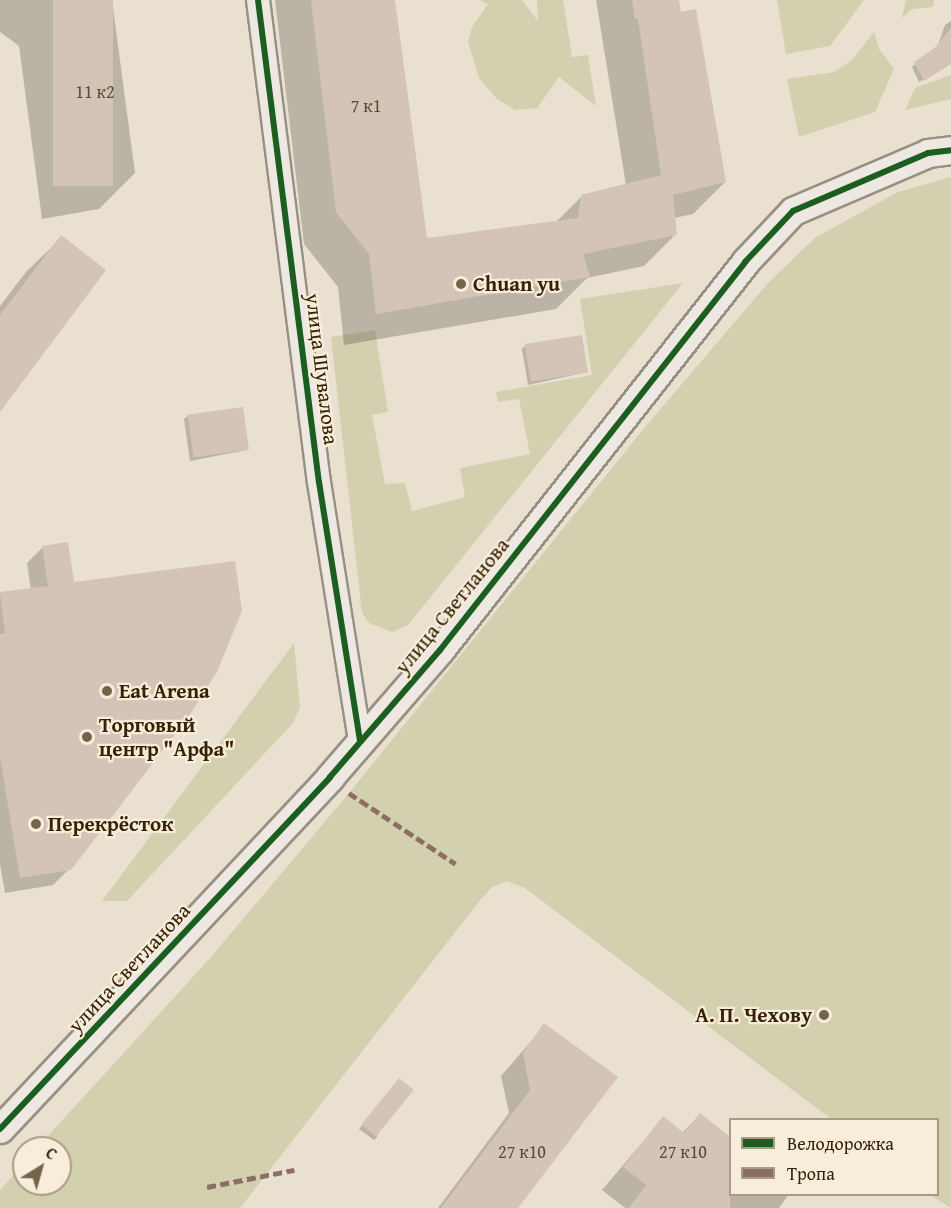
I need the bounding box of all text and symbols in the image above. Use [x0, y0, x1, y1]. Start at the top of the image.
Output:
house number: 11 к2 [75, 81, 115, 103]
house number: 7 к1 [351, 95, 381, 117]
place label: Chuan yu [473, 271, 560, 297]
marker: Chuan yu [454, 277, 468, 291]
street label: улица Шувалова [300, 292, 344, 446]
street label: улица Светланова [389, 533, 515, 679]
place label: Eat Arena [119, 678, 210, 704]
marker: Eat Arena [100, 684, 114, 698]
place label: Торговый центр "Арфа" [99, 712, 235, 762]
marker: Торговый центр "Арфа" [80, 730, 94, 744]
place label: Перекрёсток [48, 811, 173, 837]
marker: Перекрёсток [29, 817, 43, 831]
street label: улица Светланова [63, 898, 195, 1038]
place label: А. П. Чехову [695, 1002, 812, 1028]
marker: А. П. Чехову [817, 1008, 831, 1022]
legend [729, 1118, 939, 1196]
text: Велодорожка [787, 1130, 894, 1157]
north arrow [12, 1136, 72, 1196]
text: С [41, 1141, 62, 1166]
house number: 27 к10 [498, 1141, 546, 1163]
house number: 27 к10 [659, 1141, 707, 1163]
text: Тропа [787, 1160, 835, 1187]

